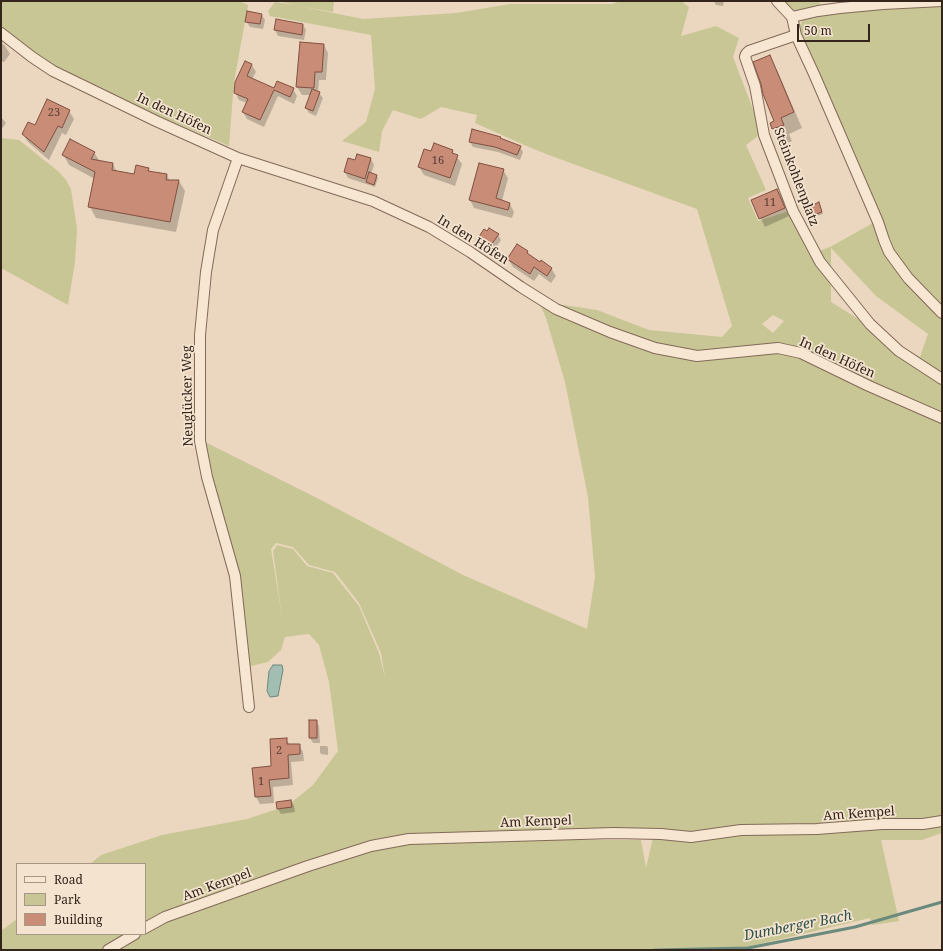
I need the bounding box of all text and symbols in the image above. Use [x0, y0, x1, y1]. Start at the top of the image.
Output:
scale bar [799, 16, 872, 42]
text: 50 m [804, 22, 832, 39]
street label: In den Höfen [134, 90, 214, 138]
house number: 23 [48, 106, 60, 120]
street label: Steinkohlenplatz [770, 126, 822, 228]
house number: 16 [432, 154, 444, 168]
house number: 11 [764, 196, 776, 210]
street label: In den Höfen [434, 212, 512, 268]
street label: In den Höfen [797, 334, 877, 382]
street label: Neuglücker Weg [179, 345, 197, 447]
house number: 2 [276, 744, 282, 758]
house number: 1 [258, 775, 264, 789]
street label: Am Kempel [823, 804, 895, 824]
street label: Am Kempel [500, 813, 572, 831]
legend [16, 863, 146, 935]
street label: Am Kempel [181, 865, 253, 905]
text: Road [54, 871, 83, 888]
text: Park [54, 891, 81, 908]
water label: Dumberger Bach [743, 907, 853, 945]
text: Building [54, 911, 102, 928]

